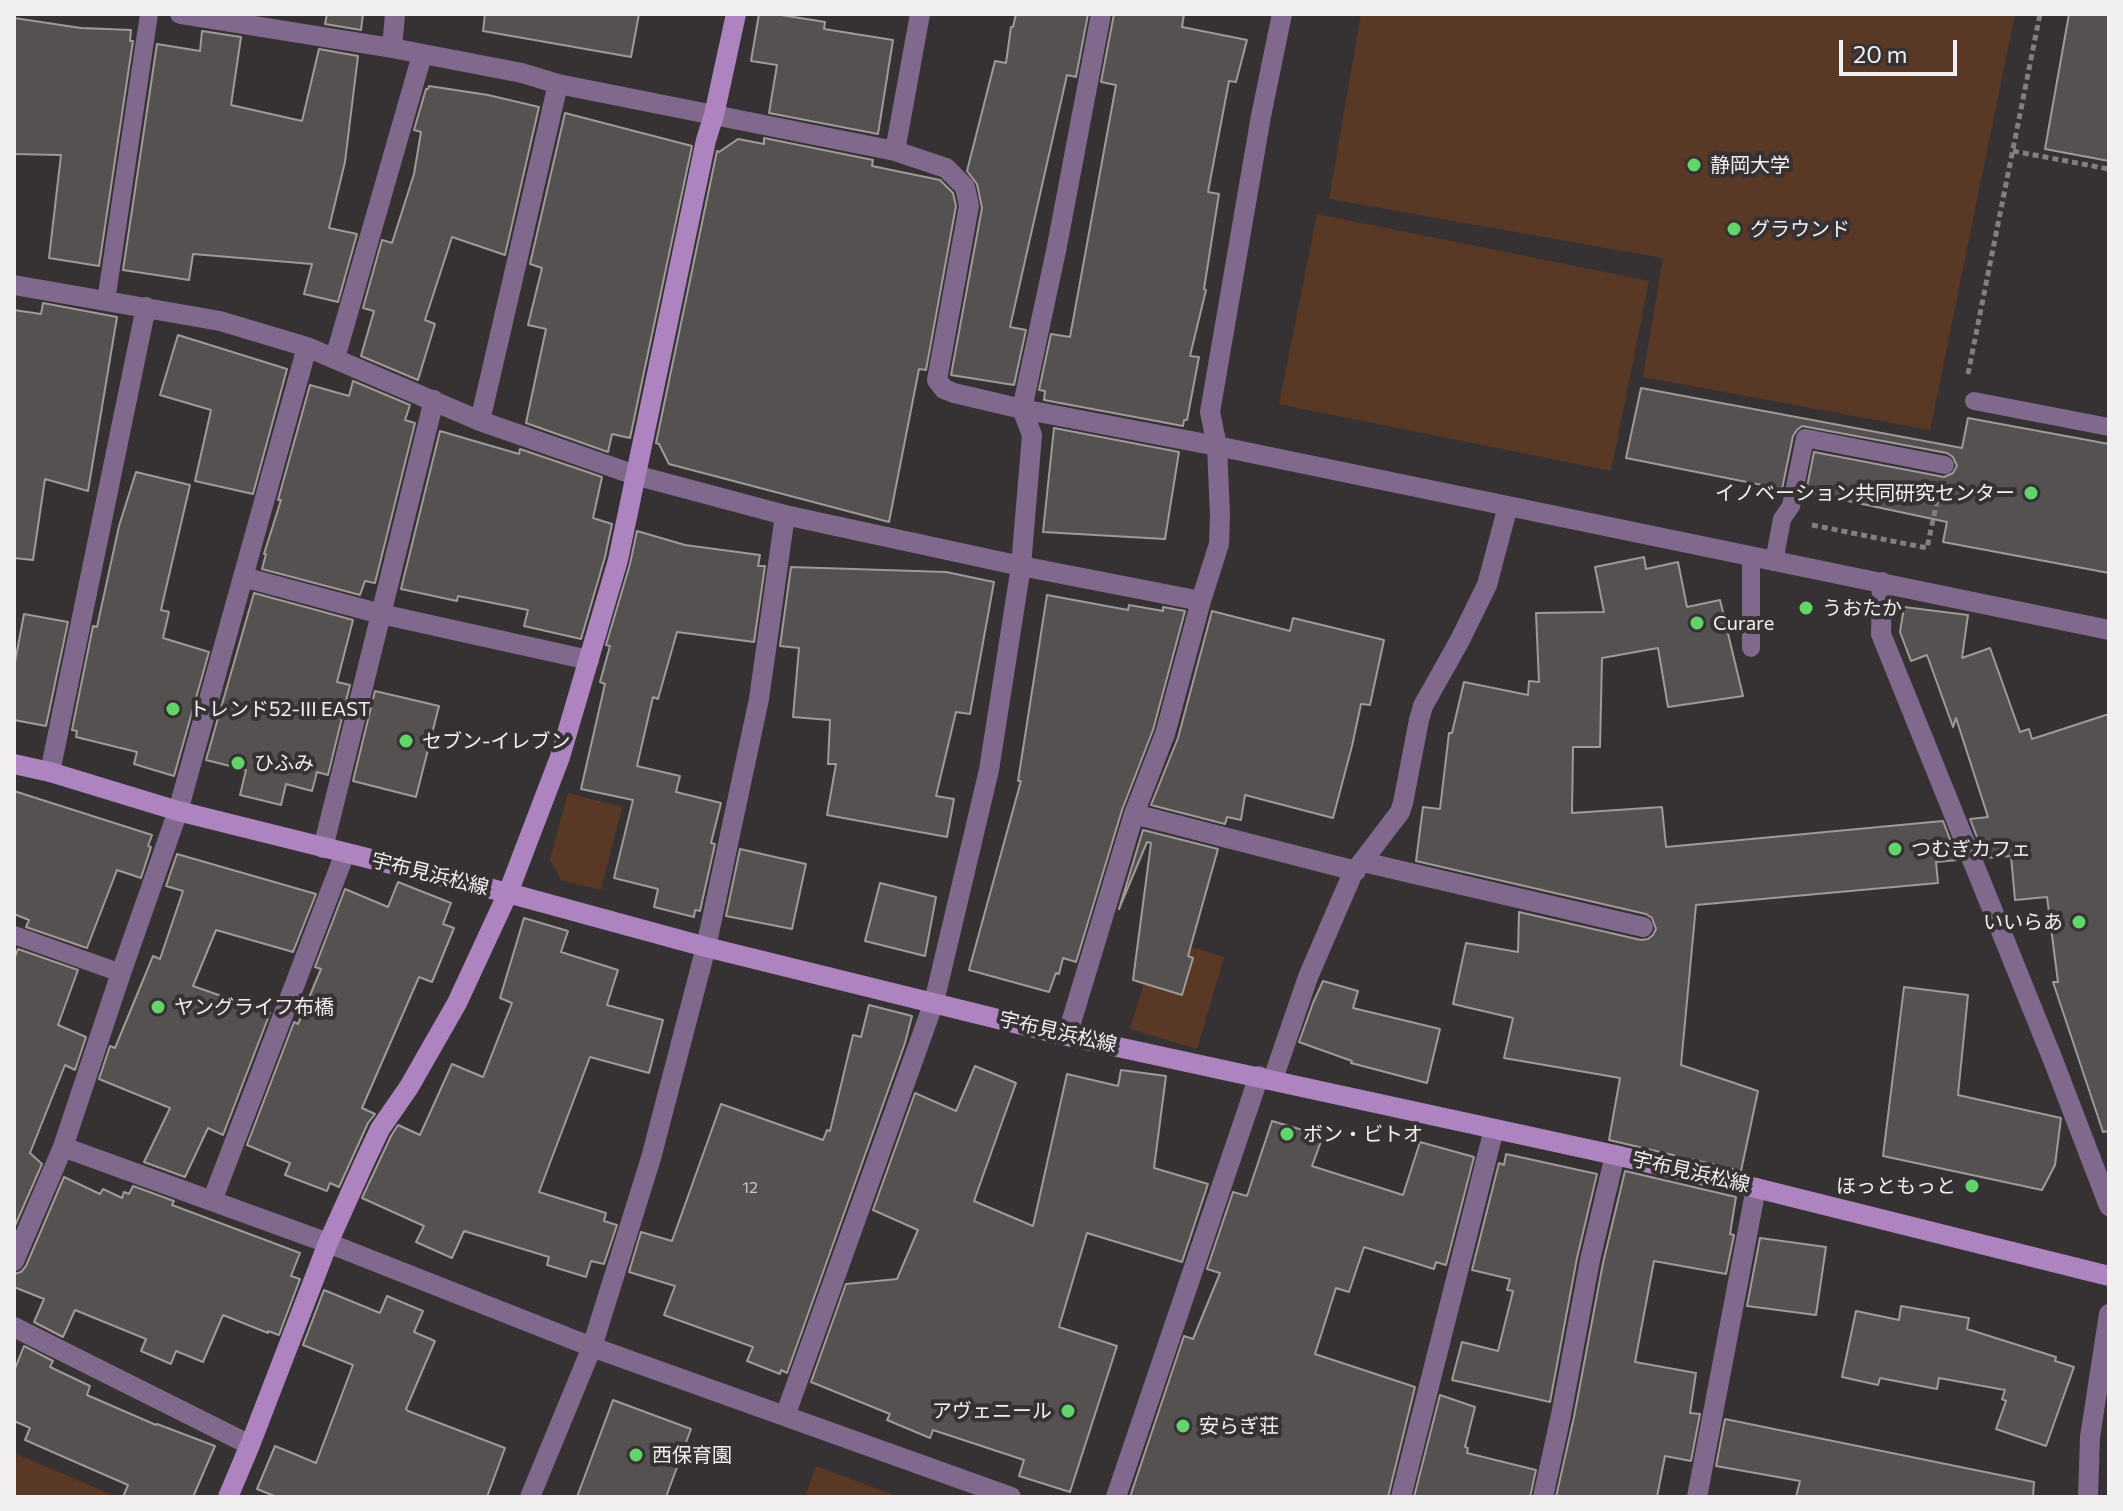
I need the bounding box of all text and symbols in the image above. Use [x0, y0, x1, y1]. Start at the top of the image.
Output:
scale bar [1843, 24, 1961, 74]
text: 20 m [1853, 39, 1907, 68]
place label: 静岡大学 [1710, 153, 1790, 177]
marker: 静岡大学 [1685, 156, 1703, 174]
place label: グラウンド [1750, 217, 1850, 241]
marker: グラウンド [1725, 220, 1743, 238]
place label: イノベーション共同研究センター [1715, 481, 2015, 505]
marker: イノベーション共同研究センター [2022, 484, 2040, 502]
place label: うおたか [1822, 596, 1902, 620]
marker: うおたか [1797, 599, 1815, 617]
place label: Curare [1713, 611, 1774, 635]
marker: Curare [1688, 614, 1706, 632]
place label: トレンド52-III EAST [189, 697, 371, 721]
marker: トレンド52-III EAST [164, 700, 182, 718]
place label: セブン-イレブン [422, 729, 570, 753]
marker: セブン-イレブン [397, 732, 415, 750]
place label: ひふみ [254, 751, 314, 775]
marker: ひふみ [229, 754, 247, 772]
place label: つむぎカフェ [1911, 837, 2031, 861]
marker: つむぎカフェ [1886, 840, 1904, 858]
street label: 宇布見浜松線 [369, 848, 491, 900]
place label: いいらあ [1983, 910, 2063, 934]
marker: いいらあ [2070, 913, 2088, 931]
place label: ヤングライフ布橋 [174, 995, 334, 1019]
marker: ヤングライフ布橋 [149, 998, 167, 1016]
street label: 宇布見浜松線 [997, 1007, 1119, 1057]
place label: ボン・ビトオ [1303, 1122, 1423, 1146]
marker: ボン・ビトオ [1278, 1125, 1296, 1143]
street label: 宇布見浜松線 [1630, 1147, 1752, 1197]
place label: ほっともっと [1836, 1174, 1956, 1198]
marker: ほっともっと [1963, 1177, 1981, 1195]
house number: 12 [742, 1178, 758, 1198]
place label: アヴェニール [932, 1399, 1052, 1423]
marker: アヴェニール [1059, 1402, 1077, 1420]
place label: 安らぎ荘 [1199, 1414, 1279, 1438]
marker: 安らぎ荘 [1174, 1417, 1192, 1435]
place label: 西保育園 [652, 1443, 732, 1467]
marker: 西保育園 [627, 1446, 645, 1464]

